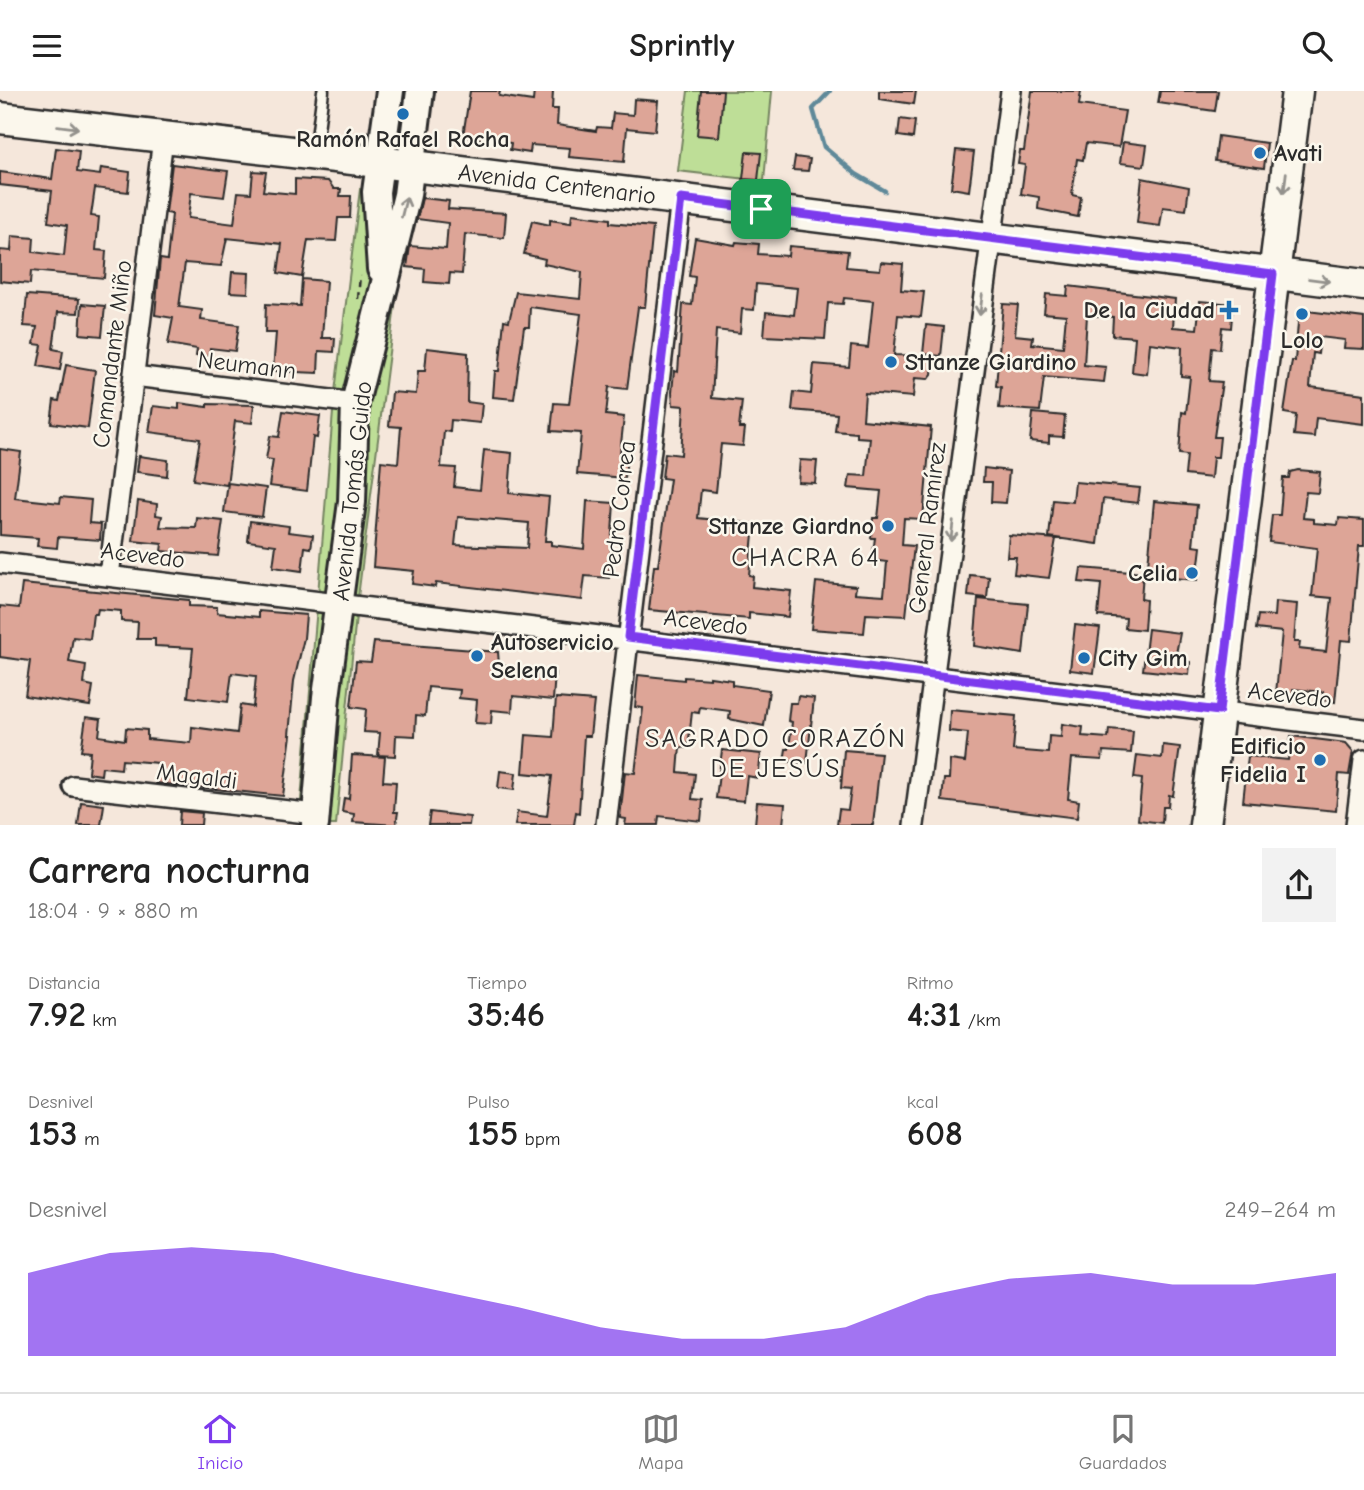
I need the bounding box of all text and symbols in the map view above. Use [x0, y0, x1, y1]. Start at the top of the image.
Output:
icon: menu [28, 27, 66, 65]
text: Sprintly [630, 27, 734, 64]
icon: search [1298, 27, 1336, 65]
marker: Ramón Rafael Rocha [395, 106, 411, 122]
one-way arrow [56, 120, 79, 133]
place label: Ramón Rafael Rocha [296, 125, 510, 153]
place label: Avati [1274, 139, 1323, 167]
marker: Avati [1252, 145, 1268, 161]
street label: Avenida Centenario [457, 158, 657, 210]
one-way arrow [1279, 171, 1292, 194]
pin [731, 179, 791, 239]
icon: arrive [742, 190, 780, 228]
one-way arrow [398, 196, 411, 219]
street label: Comandante Miño [87, 258, 137, 450]
one-way arrow [1307, 273, 1330, 286]
one-way arrow [974, 294, 987, 316]
place label: De la Ciudad [1083, 296, 1215, 324]
marker: De la Ciudad [1221, 302, 1237, 318]
marker: Lolo [1294, 306, 1310, 322]
place label: Lolo [1281, 326, 1323, 354]
street label: Neumann [196, 345, 298, 385]
place label: Sttanze Giardino [905, 348, 1076, 376]
marker: Sttanze Giardino [883, 354, 899, 370]
street label: Avenida Tomás Guido [327, 380, 377, 602]
street label: Pedro Correa [597, 439, 641, 579]
street label: General Ramírez [903, 440, 951, 615]
place label: Sttanze Giardno [708, 512, 874, 540]
marker: Sttanze Giardno [880, 518, 896, 534]
one-way arrow [945, 519, 958, 542]
street label: Acevedo [99, 536, 187, 574]
district label: CHACRA 64 [731, 543, 881, 573]
place label: Celia [1128, 559, 1178, 587]
marker: Celia [1184, 565, 1200, 581]
street label: Acevedo [662, 603, 750, 641]
place label: Autoservicio Selena [491, 628, 614, 684]
place label: City Gim [1098, 644, 1188, 672]
marker: Autoservicio Selena [469, 648, 485, 664]
marker: City Gim [1076, 650, 1092, 666]
street label: Acevedo [1246, 676, 1334, 714]
district label: SAGRADO CORAZÓN DE JESÚS [645, 723, 907, 784]
place label: Edificio Fidelia I [1220, 732, 1306, 788]
marker: Edificio Fidelia I [1312, 752, 1328, 768]
street label: Magaldi [155, 757, 239, 795]
button: share [1262, 848, 1336, 922]
text: Carrera nocturna [28, 849, 311, 893]
text: 18:04 · 9 × 880 m [28, 897, 198, 924]
text: Distancia [28, 972, 101, 994]
text: Tiempo [467, 972, 527, 994]
text: Ritmo [907, 972, 954, 994]
text: 7.92 [28, 994, 86, 1035]
text: 35:46 [467, 994, 545, 1035]
text: 4:31 [907, 994, 961, 1035]
text: km [86, 1009, 117, 1031]
text: /km [961, 1009, 1001, 1031]
text: Desnivel [28, 1091, 93, 1113]
text: Pulso [467, 1091, 510, 1113]
text: kcal [907, 1091, 939, 1113]
text: 153 [28, 1113, 78, 1154]
text: 155 [467, 1113, 518, 1154]
text: 608 [907, 1113, 963, 1154]
text: m [78, 1128, 100, 1150]
text: bpm [518, 1128, 561, 1150]
text: Desnivel [28, 1196, 107, 1223]
text: 249–264 m [1225, 1196, 1336, 1223]
tab: Inicio [197, 1410, 243, 1474]
tab: Mapa [638, 1410, 684, 1474]
tab: Guardados [1079, 1410, 1167, 1474]

